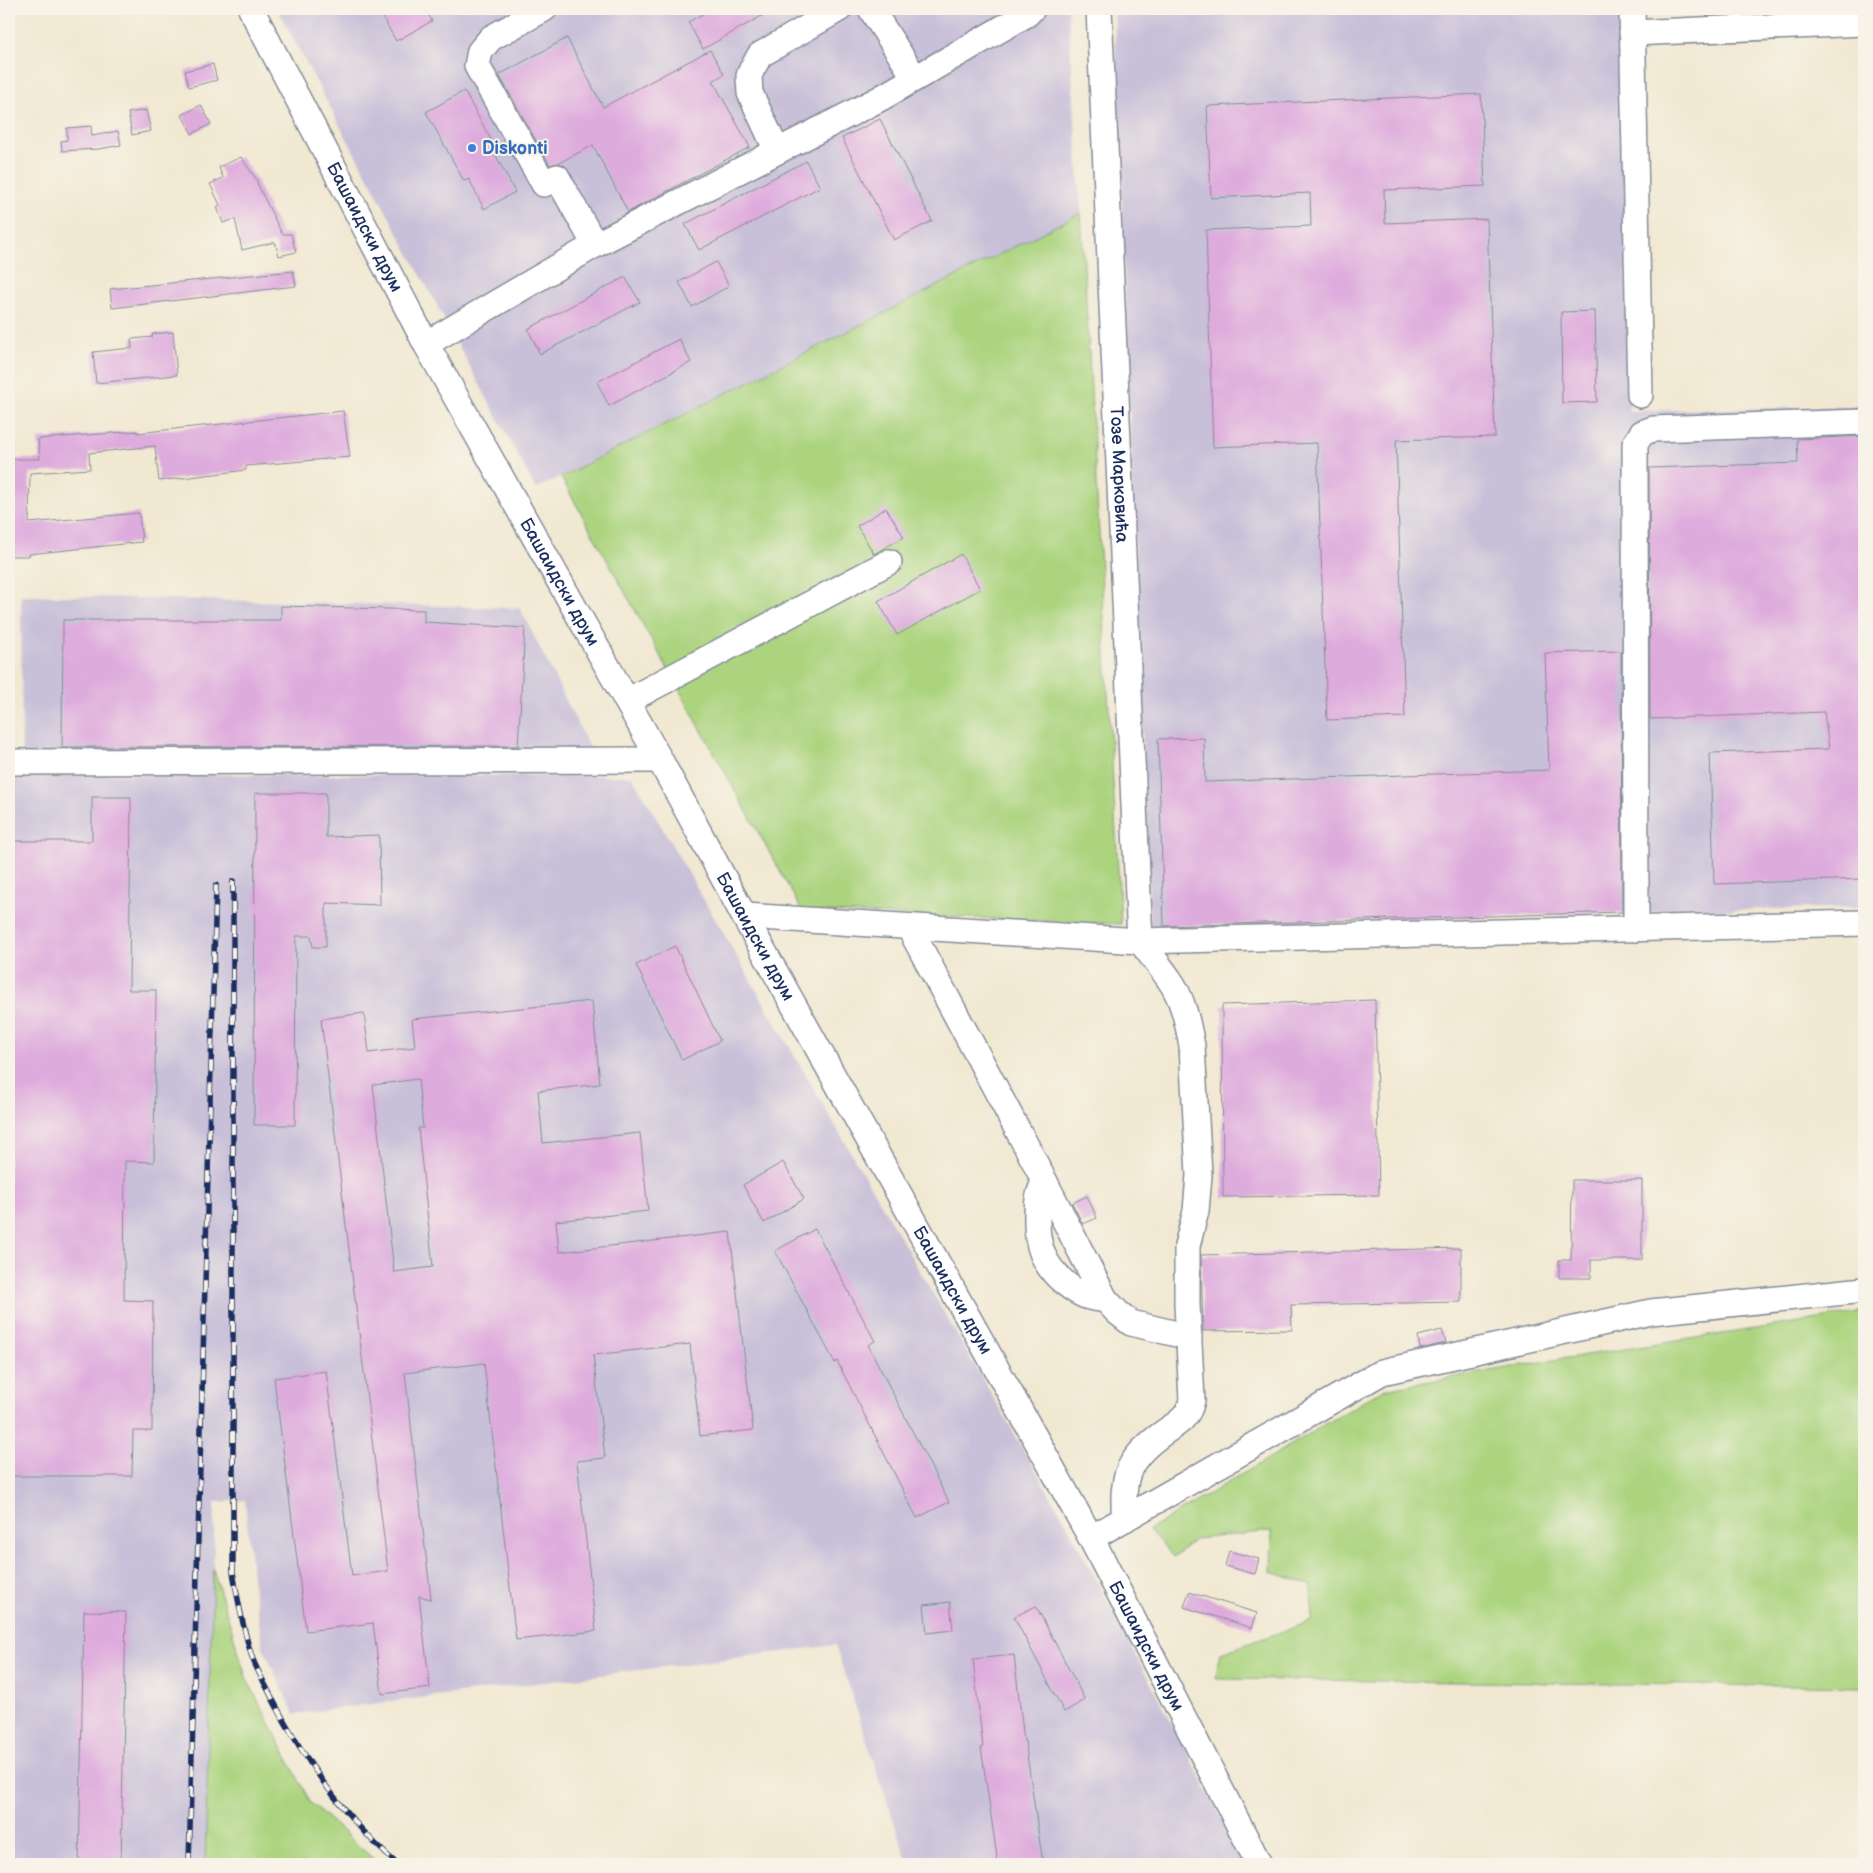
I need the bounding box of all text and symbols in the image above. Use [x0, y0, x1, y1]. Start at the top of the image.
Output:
place label: Diskonti [482, 138, 548, 159]
marker: Diskonti [466, 142, 478, 154]
street label: Башаидски друм [322, 159, 407, 296]
street label: Тозе Марковића [1105, 406, 1132, 544]
street label: Башаидски друм [515, 515, 604, 650]
street label: Башаидски друм [712, 869, 799, 1005]
street label: Башаидски друм [908, 1223, 996, 1358]
street label: Башаидски друм [1104, 1578, 1188, 1715]

